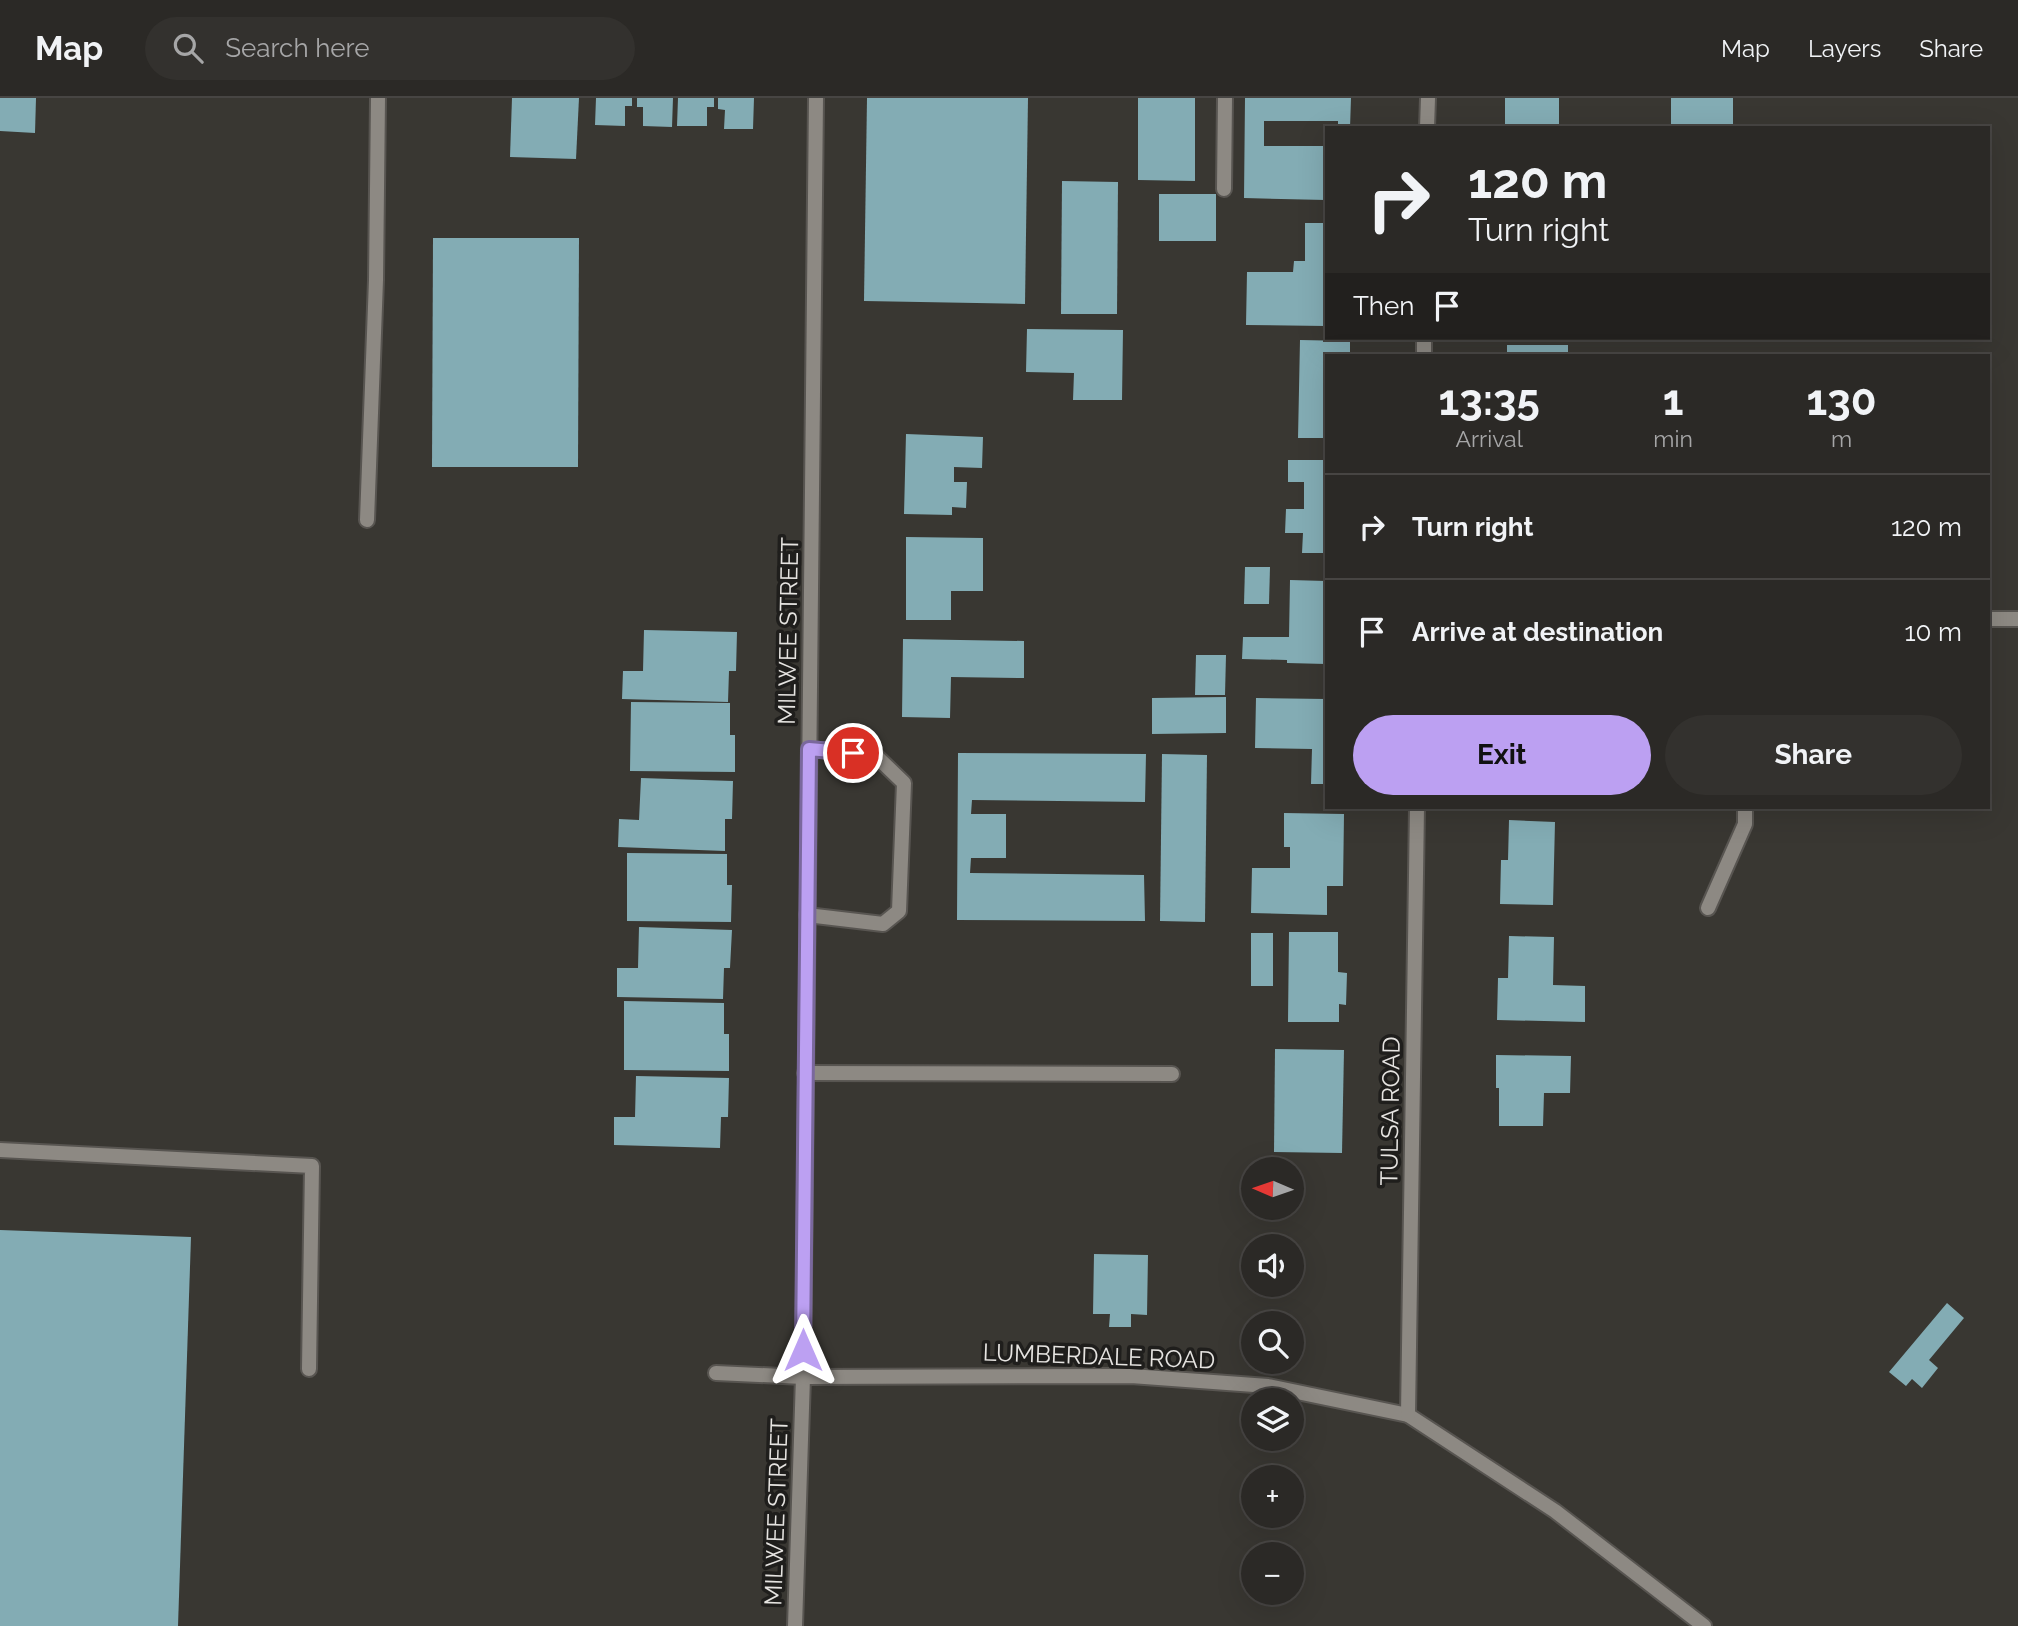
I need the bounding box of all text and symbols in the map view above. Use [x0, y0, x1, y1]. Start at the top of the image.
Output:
search box [145, 17, 635, 80]
text: Map [35, 29, 103, 68]
icon: search [169, 29, 207, 67]
text: Search here [225, 33, 370, 63]
text: Map [1721, 34, 1770, 63]
text: Layers [1808, 34, 1881, 63]
text: Share [1919, 34, 1983, 63]
text: 120 m [1468, 152, 1607, 209]
icon: right [1353, 154, 1444, 245]
text: Turn right [1468, 211, 1609, 248]
icon: arrive [1428, 287, 1466, 325]
text: Then [1353, 291, 1414, 321]
text: 13:35 [1439, 376, 1540, 425]
text: 1 [1663, 376, 1684, 425]
text: 130 [1806, 376, 1876, 425]
text: Arrival [1455, 425, 1523, 452]
text: min [1653, 425, 1693, 452]
text: m [1831, 425, 1852, 452]
icon: right [1353, 508, 1391, 546]
text: Turn right [1412, 512, 1533, 542]
text: 120 m [1891, 512, 1962, 542]
street label: MILWEE STREET [772, 537, 804, 725]
icon: arrive [1353, 613, 1391, 651]
text: Arrive at destination [1412, 617, 1663, 647]
text: 10 m [1904, 617, 1962, 647]
button: Exit [1353, 715, 1651, 795]
button: Share [1665, 715, 1962, 795]
pin [823, 723, 883, 783]
icon: arrive [834, 734, 872, 772]
street label: TULSA ROAD [1374, 1036, 1406, 1186]
north arrow [1241, 1157, 1304, 1220]
map controls [1241, 1157, 1304, 1605]
button: sound [1241, 1234, 1304, 1297]
button: search [1241, 1311, 1304, 1374]
position arrow [766, 1313, 840, 1387]
street label: LUMBERDALE ROAD [982, 1337, 1216, 1375]
button: layers [1241, 1388, 1304, 1451]
street label: MILWEE STREET [758, 1417, 794, 1606]
button: + [1241, 1465, 1304, 1528]
button: − [1241, 1542, 1304, 1605]

